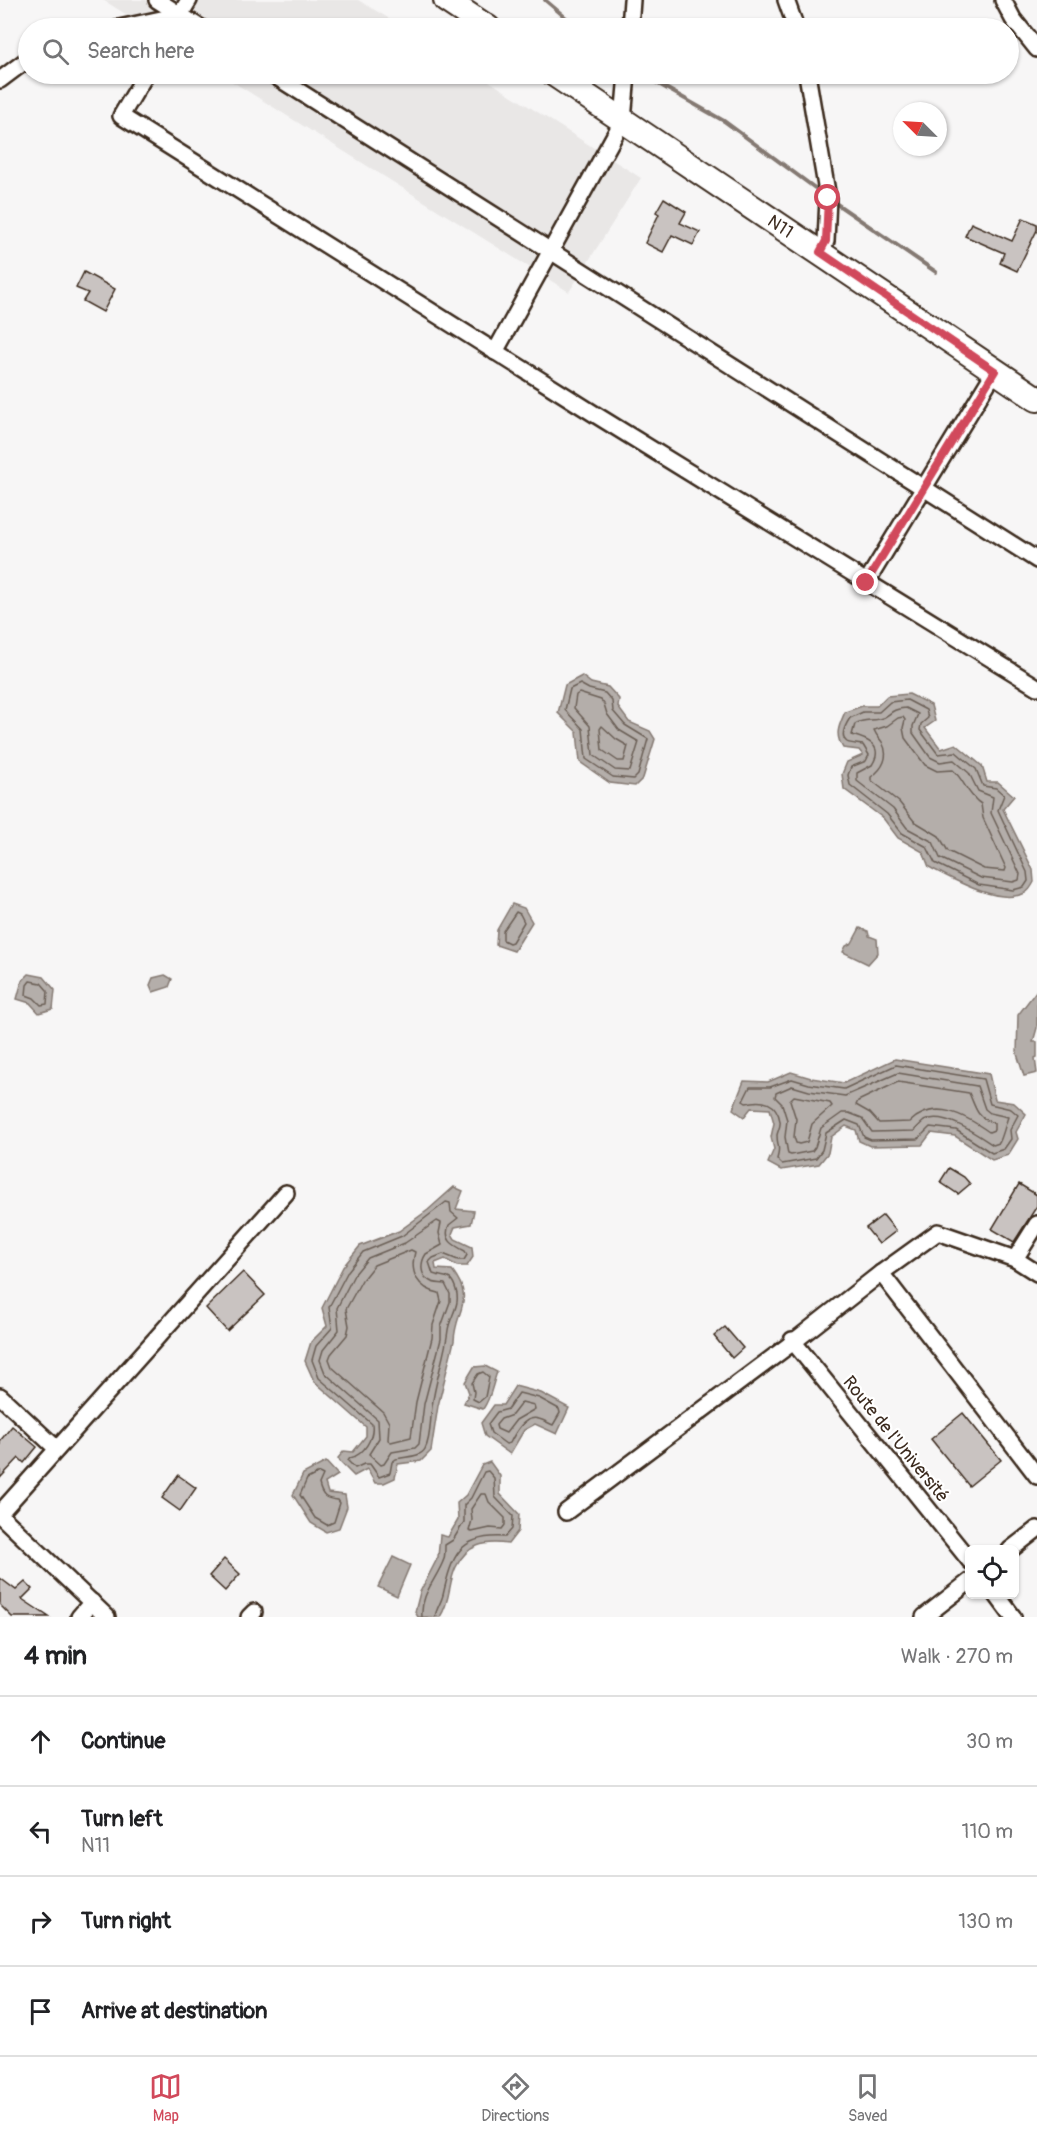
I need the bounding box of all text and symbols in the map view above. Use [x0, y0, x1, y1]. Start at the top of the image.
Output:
search box [18, 18, 1019, 84]
icon: search [39, 35, 72, 68]
text: Search here [87, 37, 194, 65]
north arrow [893, 102, 947, 156]
route start [814, 184, 840, 210]
street label: N11 [763, 210, 798, 244]
route end [852, 569, 878, 595]
street label: Route de l'Université [838, 1371, 954, 1507]
map controls [965, 1545, 1019, 1599]
button: locate [965, 1545, 1019, 1599]
text: 4 min [24, 1640, 87, 1672]
text: Walk · 270 m [901, 1644, 1013, 1669]
icon: ahead [24, 1725, 57, 1758]
text: Continue [81, 1727, 165, 1755]
text: 30 m [966, 1729, 1013, 1754]
text: Turn left [81, 1805, 163, 1833]
icon: left [24, 1815, 57, 1848]
text: 110 m [962, 1819, 1013, 1844]
text: N11 [81, 1833, 110, 1858]
icon: right [24, 1905, 57, 1938]
text: Turn right [81, 1907, 171, 1935]
text: 130 m [958, 1909, 1013, 1934]
icon: arrive [24, 1995, 57, 2028]
text: Arrive at destination [81, 1997, 267, 2025]
tab: Map [149, 2070, 182, 2126]
tab: Directions [481, 2070, 549, 2126]
tab: Saved [848, 2070, 888, 2126]

